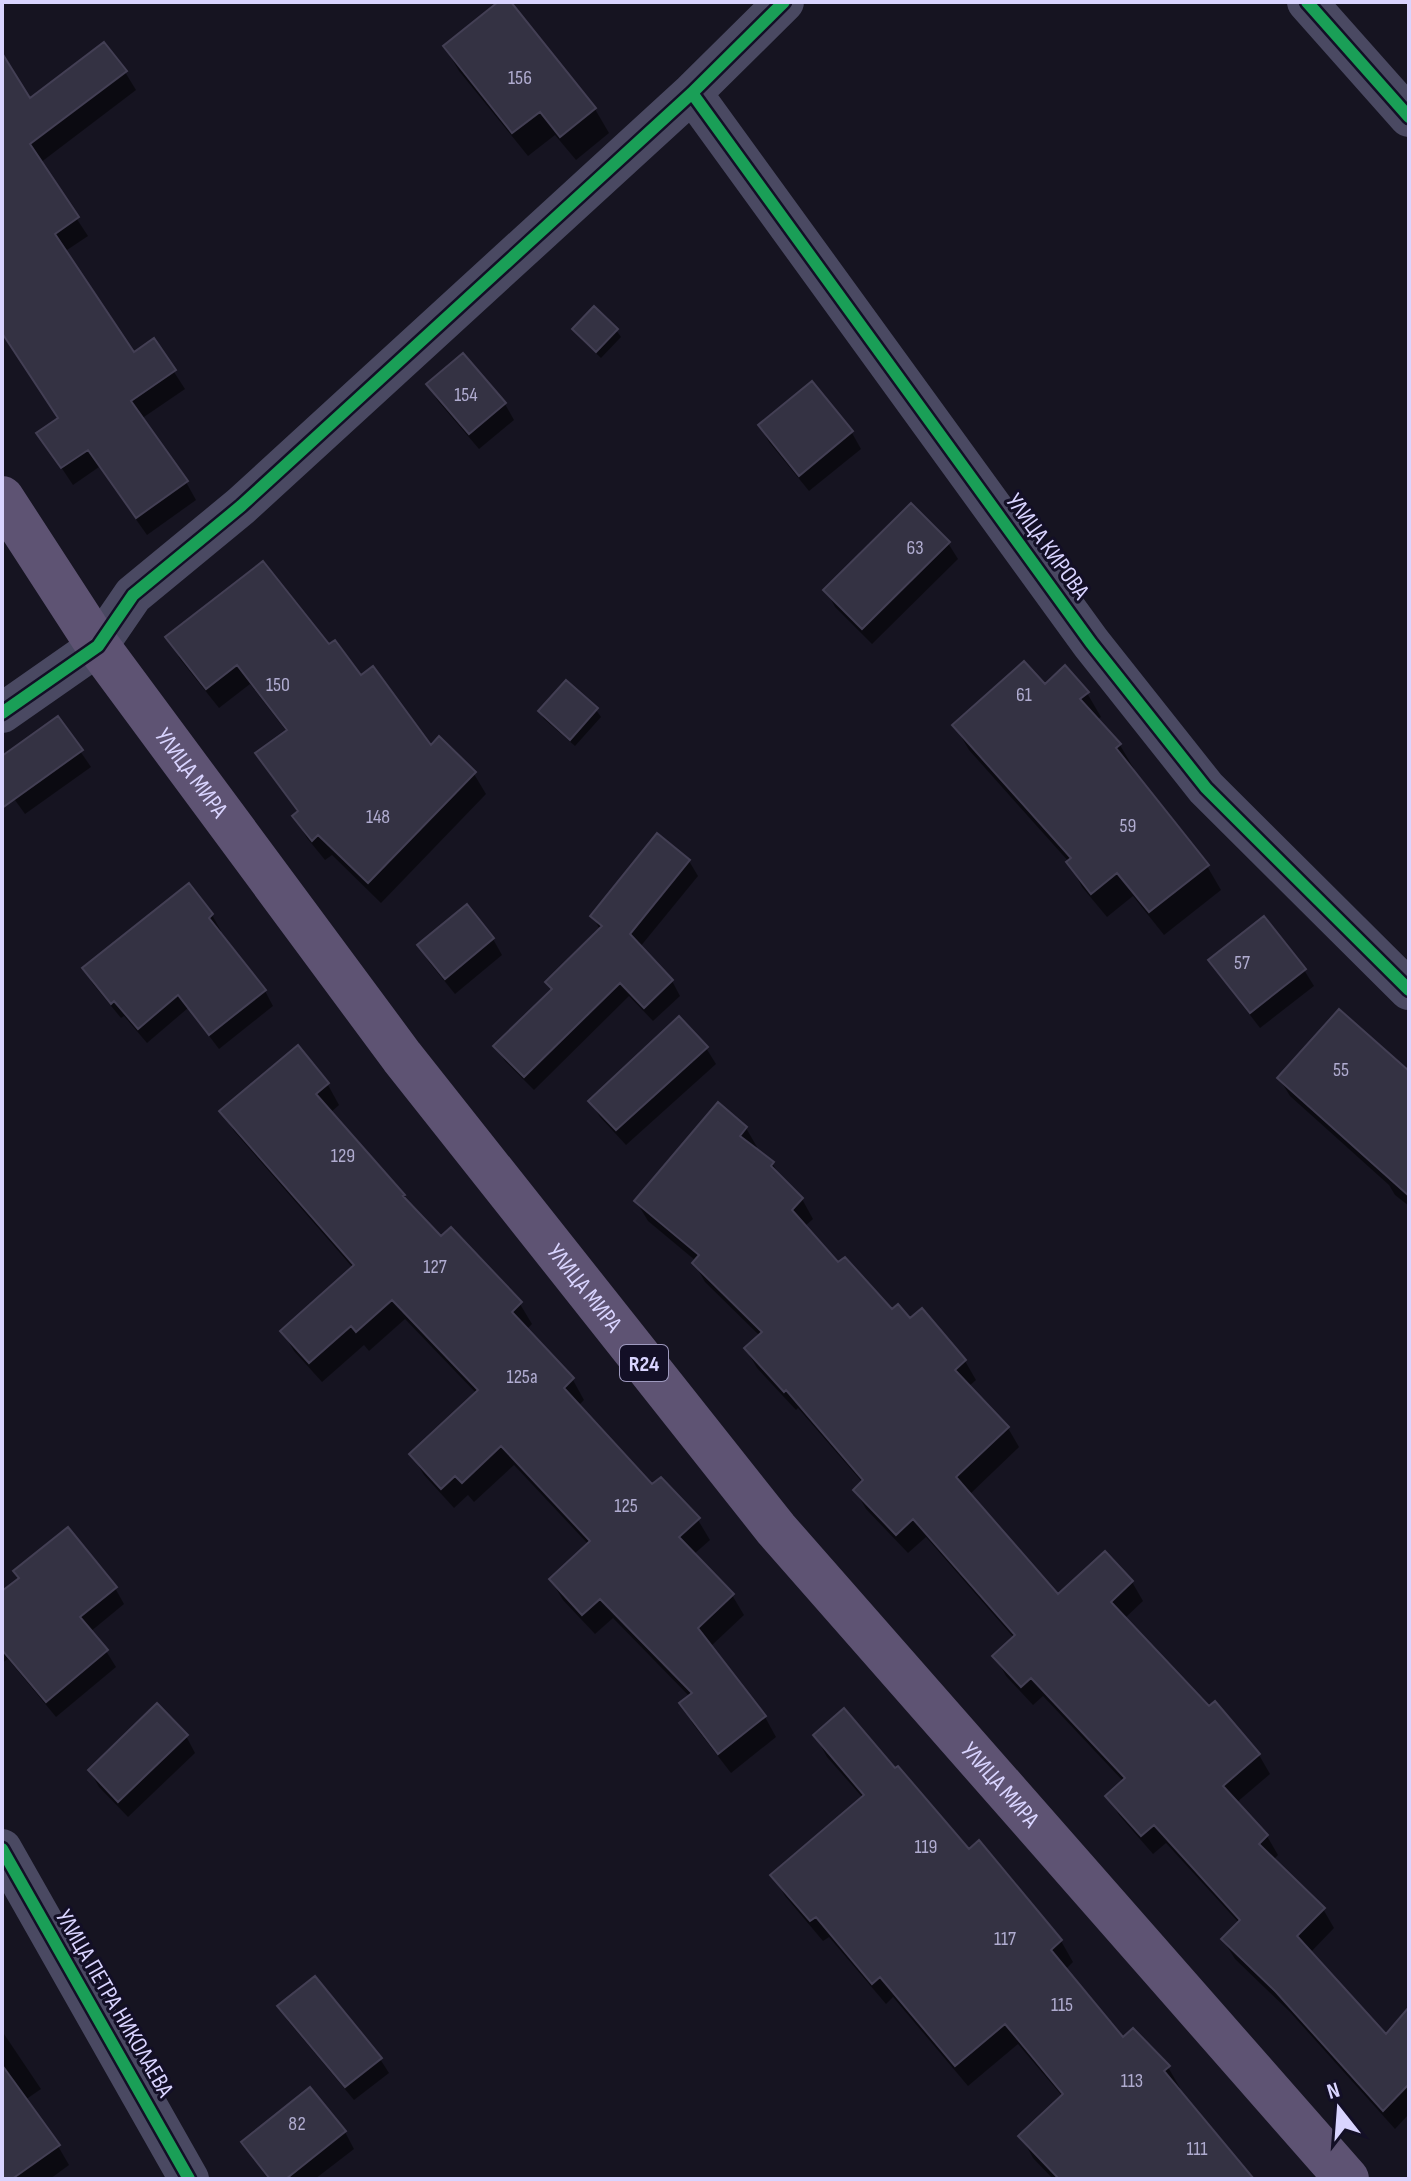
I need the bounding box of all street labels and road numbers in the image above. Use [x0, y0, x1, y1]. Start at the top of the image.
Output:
street label: УЛИЦА КИРОВА [1000, 488, 1096, 605]
street label: УЛИЦА МИРА [149, 722, 234, 824]
street label: УЛИЦА МИРА [541, 1238, 629, 1338]
road number: R24 [620, 1345, 668, 1381]
street label: УЛИЦА МИРА [955, 1736, 1046, 1834]
street label: УЛИЦА ПЕТРА НИКОЛАЕВА [49, 1904, 180, 2103]

